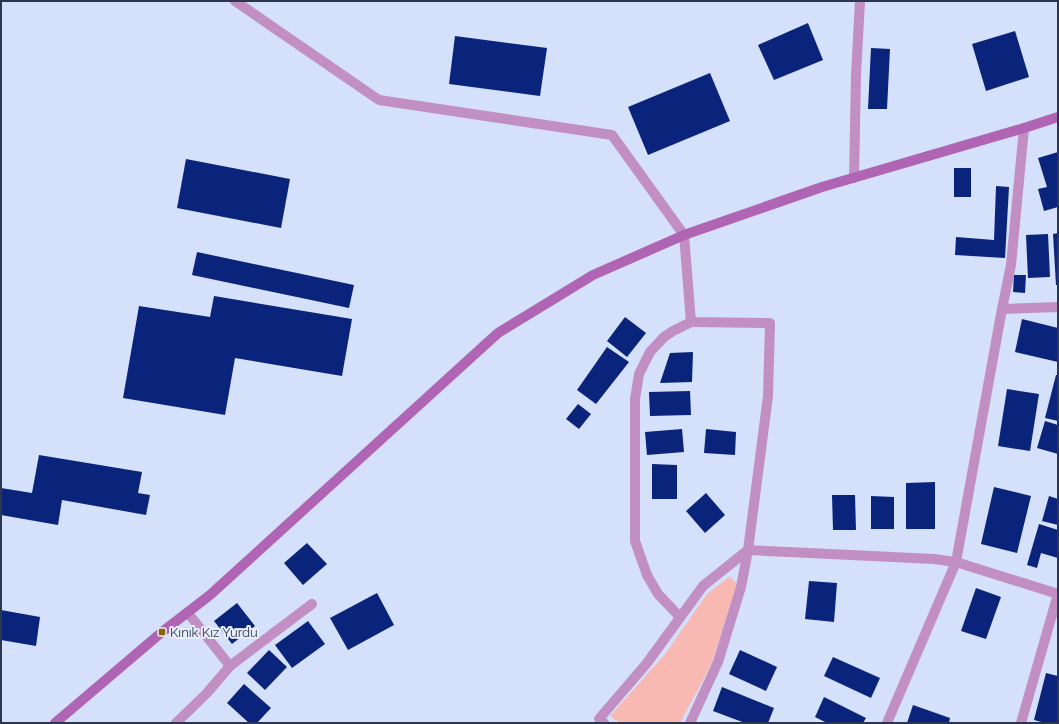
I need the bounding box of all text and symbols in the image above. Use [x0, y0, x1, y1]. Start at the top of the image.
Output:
place label: Kınık Kız Yurdu [170, 625, 258, 640]
marker: Kınık Kız Yurdu [157, 627, 167, 637]

